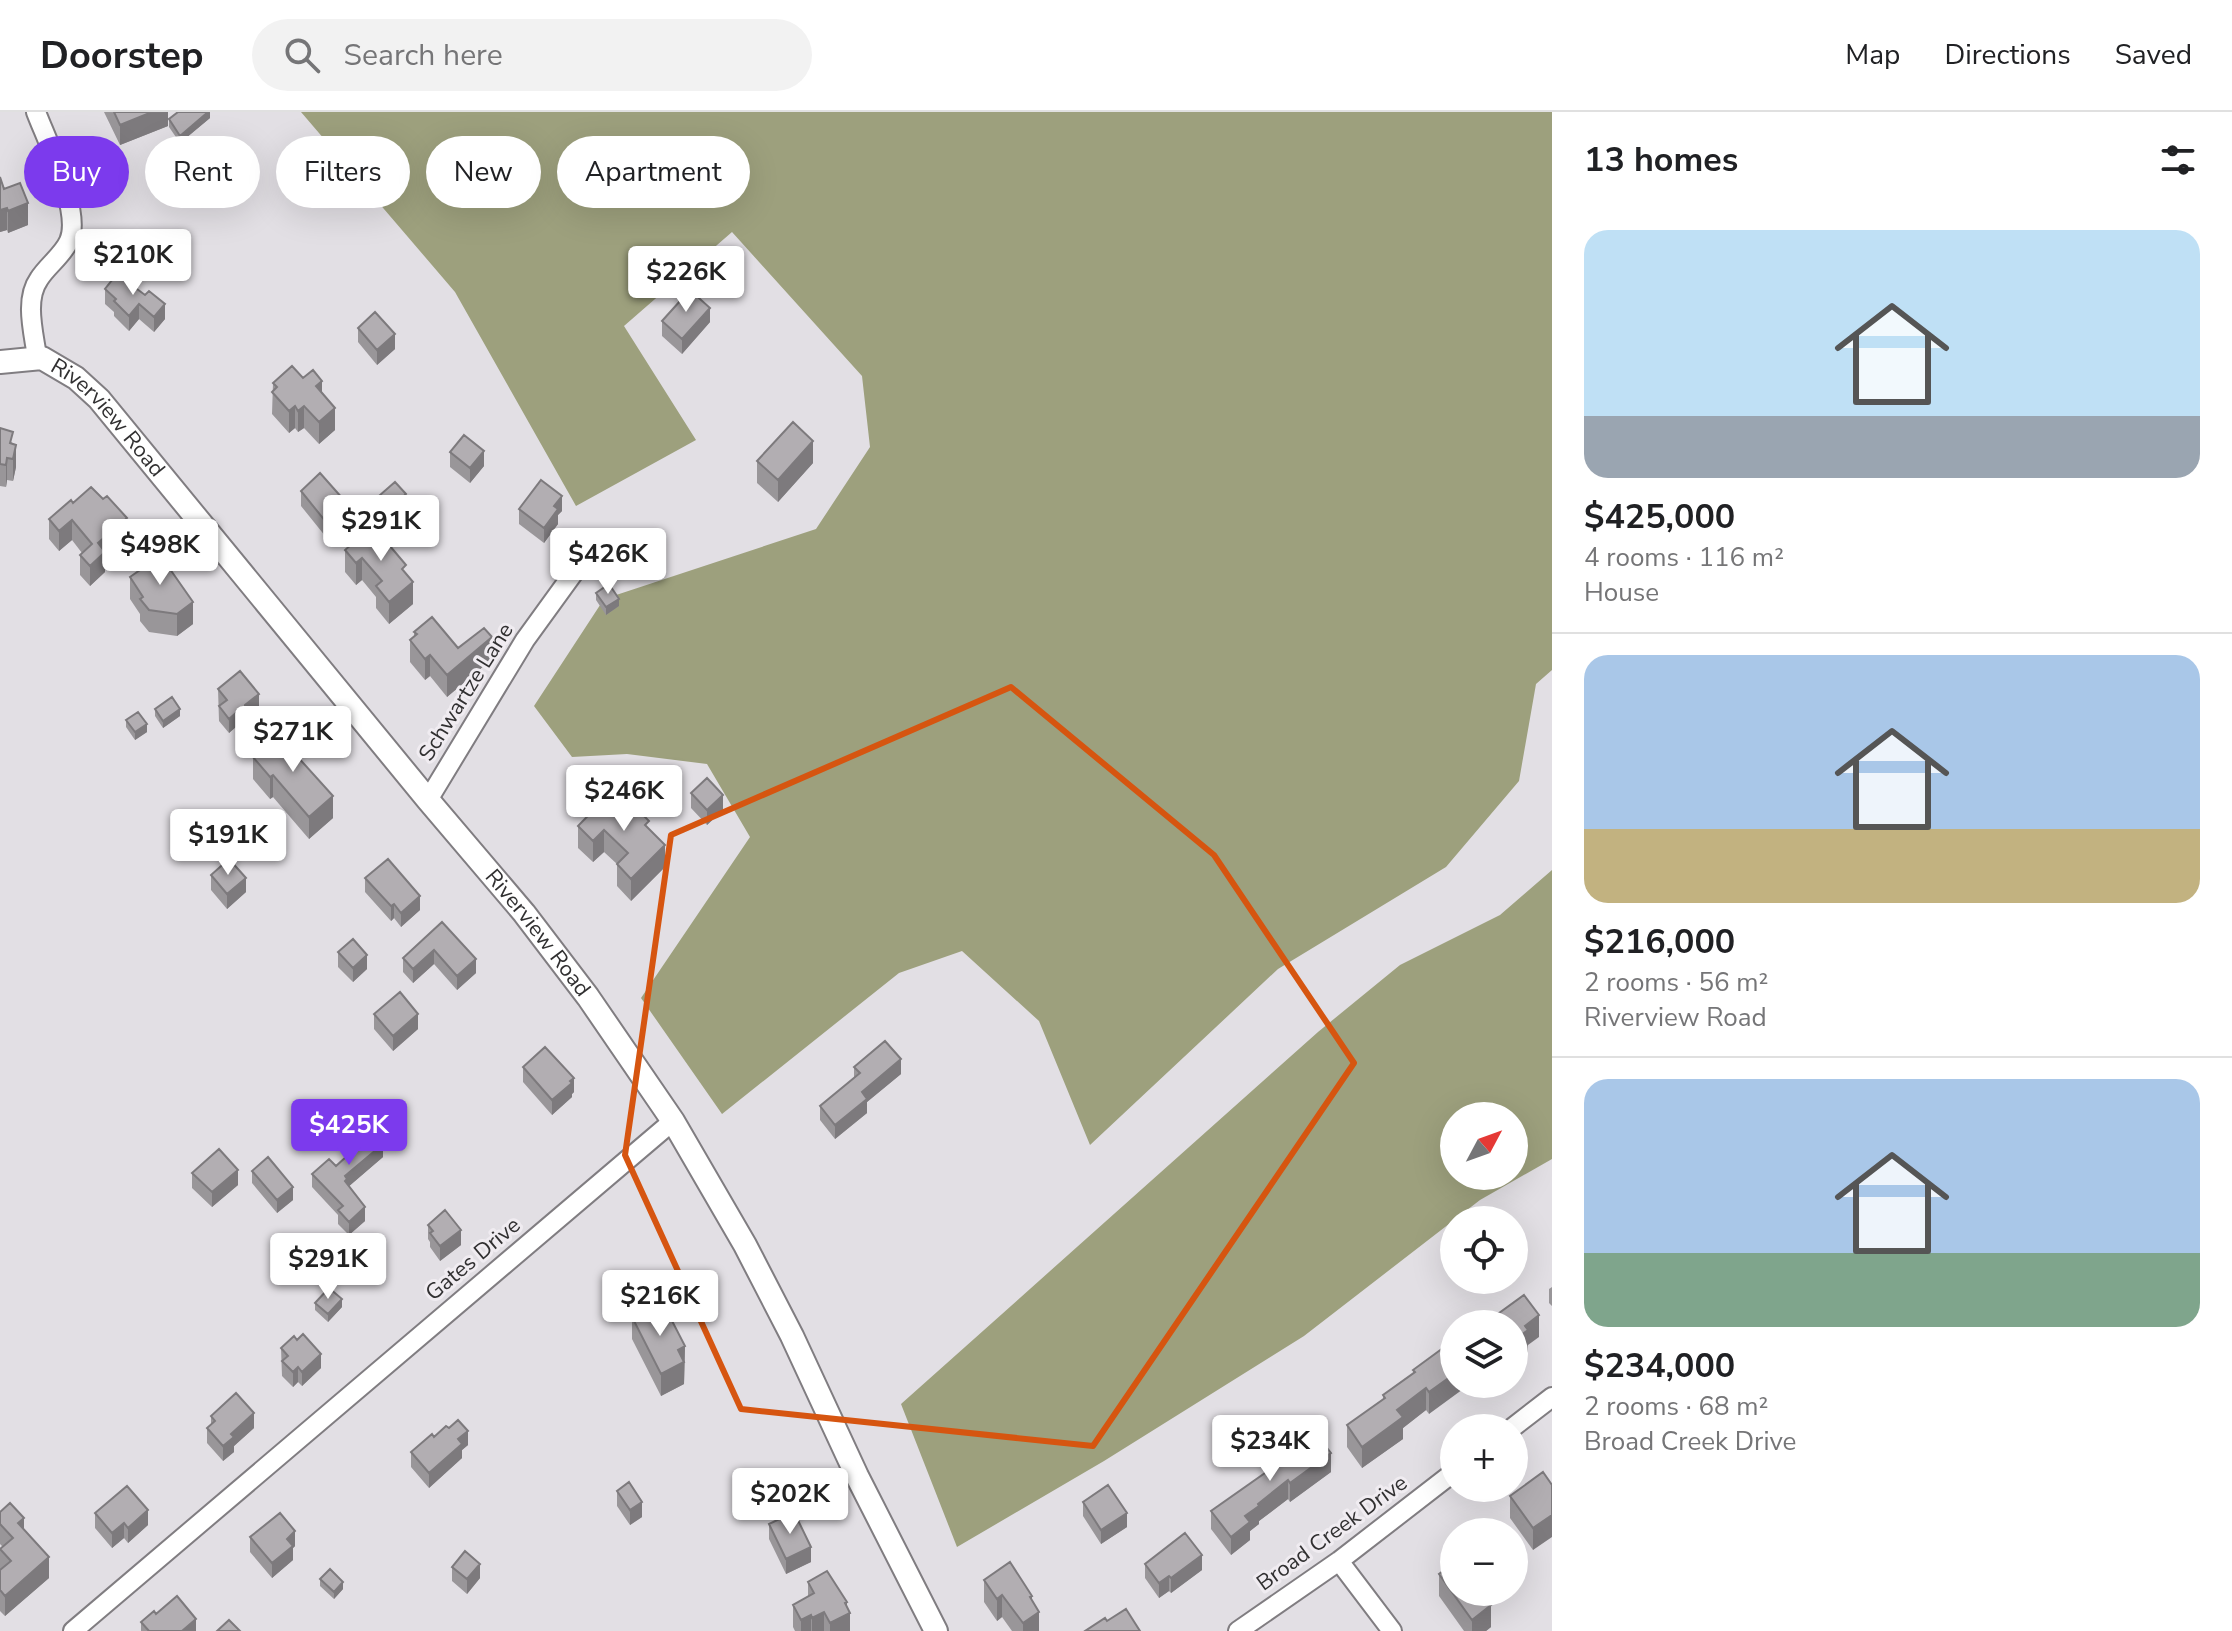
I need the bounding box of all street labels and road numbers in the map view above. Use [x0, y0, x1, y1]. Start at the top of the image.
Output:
street label: Riverview Road [45, 351, 172, 483]
street label: Schwartze Lane [412, 617, 520, 767]
street label: Riverview Road [478, 863, 597, 1003]
street label: Gates Drive [419, 1210, 527, 1308]
street label: Broad Creek Drive [1250, 1468, 1414, 1598]

